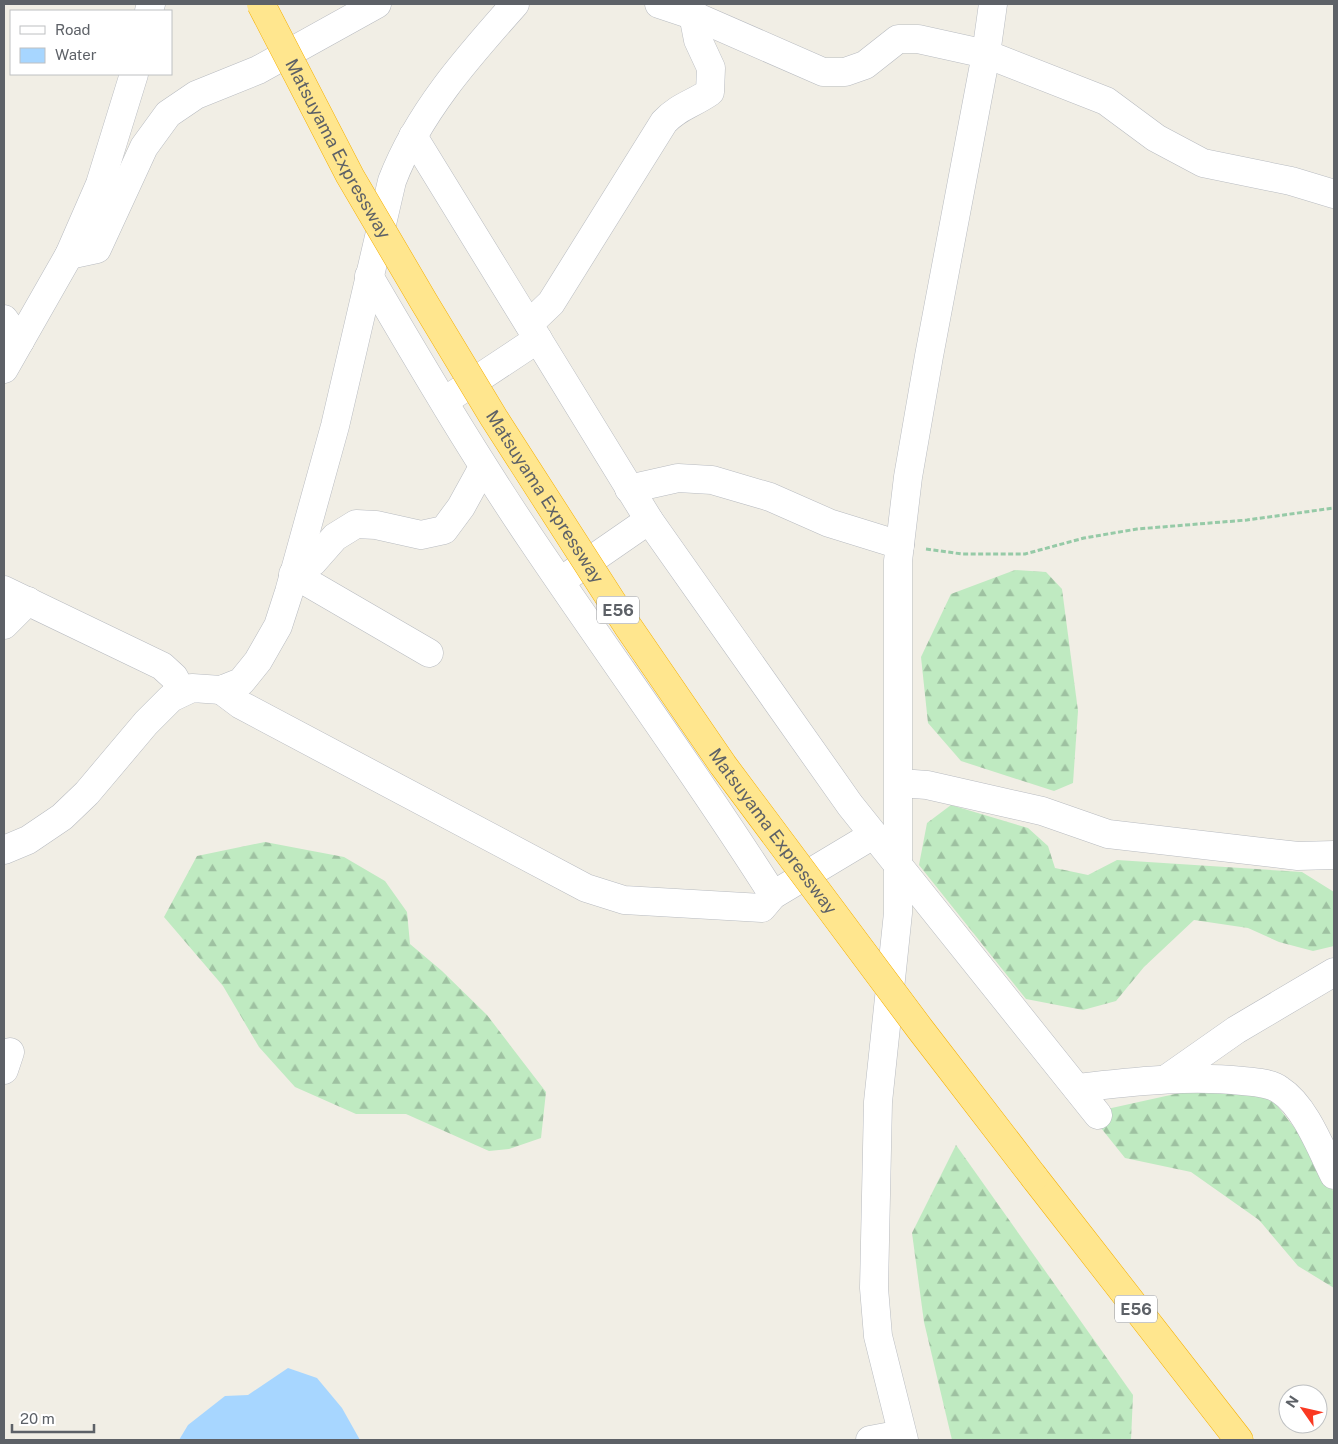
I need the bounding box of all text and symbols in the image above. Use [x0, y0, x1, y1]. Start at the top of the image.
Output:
legend [10, 10, 172, 75]
text: Road [55, 21, 91, 38]
text: Water [55, 46, 97, 63]
street label: Matsuyama Expressway [281, 55, 396, 243]
street label: Matsuyama Expressway [482, 406, 609, 587]
road number: E56 [597, 596, 639, 624]
street label: Matsuyama Expressway [705, 744, 842, 918]
road number: E56 [1115, 1296, 1157, 1322]
north arrow [1278, 1384, 1328, 1434]
text: N [1283, 1393, 1302, 1411]
scale bar [12, 1402, 95, 1434]
text: 20 m [20, 1410, 55, 1427]

